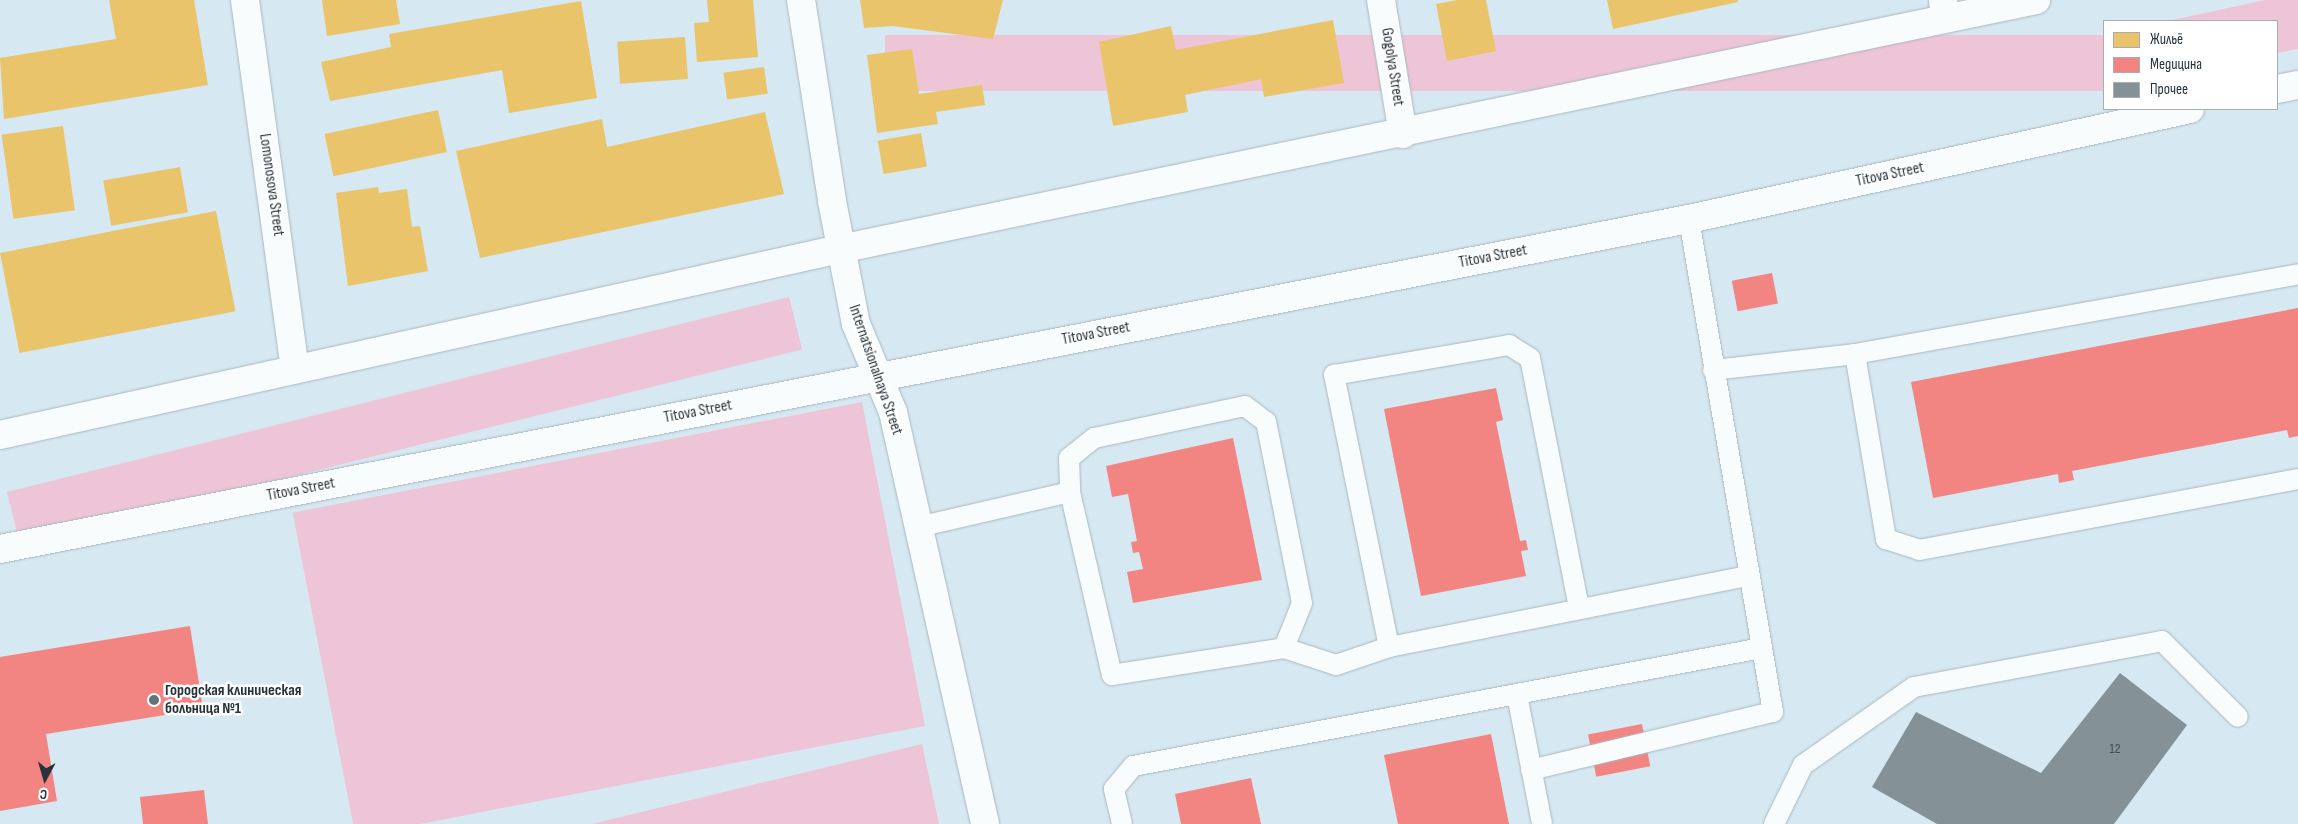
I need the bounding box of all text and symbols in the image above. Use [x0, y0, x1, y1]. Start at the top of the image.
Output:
legend [2103, 20, 2278, 110]
street label: Gogolya Street [1376, 27, 1408, 107]
text: Жильё [2150, 30, 2183, 49]
text: Медицина [2150, 55, 2202, 74]
text: Прочее [2150, 80, 2188, 99]
street label: Lomonosova Street [254, 132, 288, 238]
street label: Titova Street [1854, 158, 1926, 192]
street label: Titova Street [1457, 241, 1529, 273]
street label: Internatsionalnaya Street [844, 302, 906, 438]
street label: Titova Street [1060, 318, 1132, 350]
street label: Titova Street [662, 396, 734, 428]
street label: Titova Street [265, 474, 337, 506]
place label: Городская клиническая больница №1 [165, 681, 301, 719]
marker: Городская клиническая больница №1 [147, 693, 161, 707]
house number: 12 [2110, 741, 2120, 757]
north arrow [20, 754, 70, 804]
text: С [39, 786, 48, 803]

